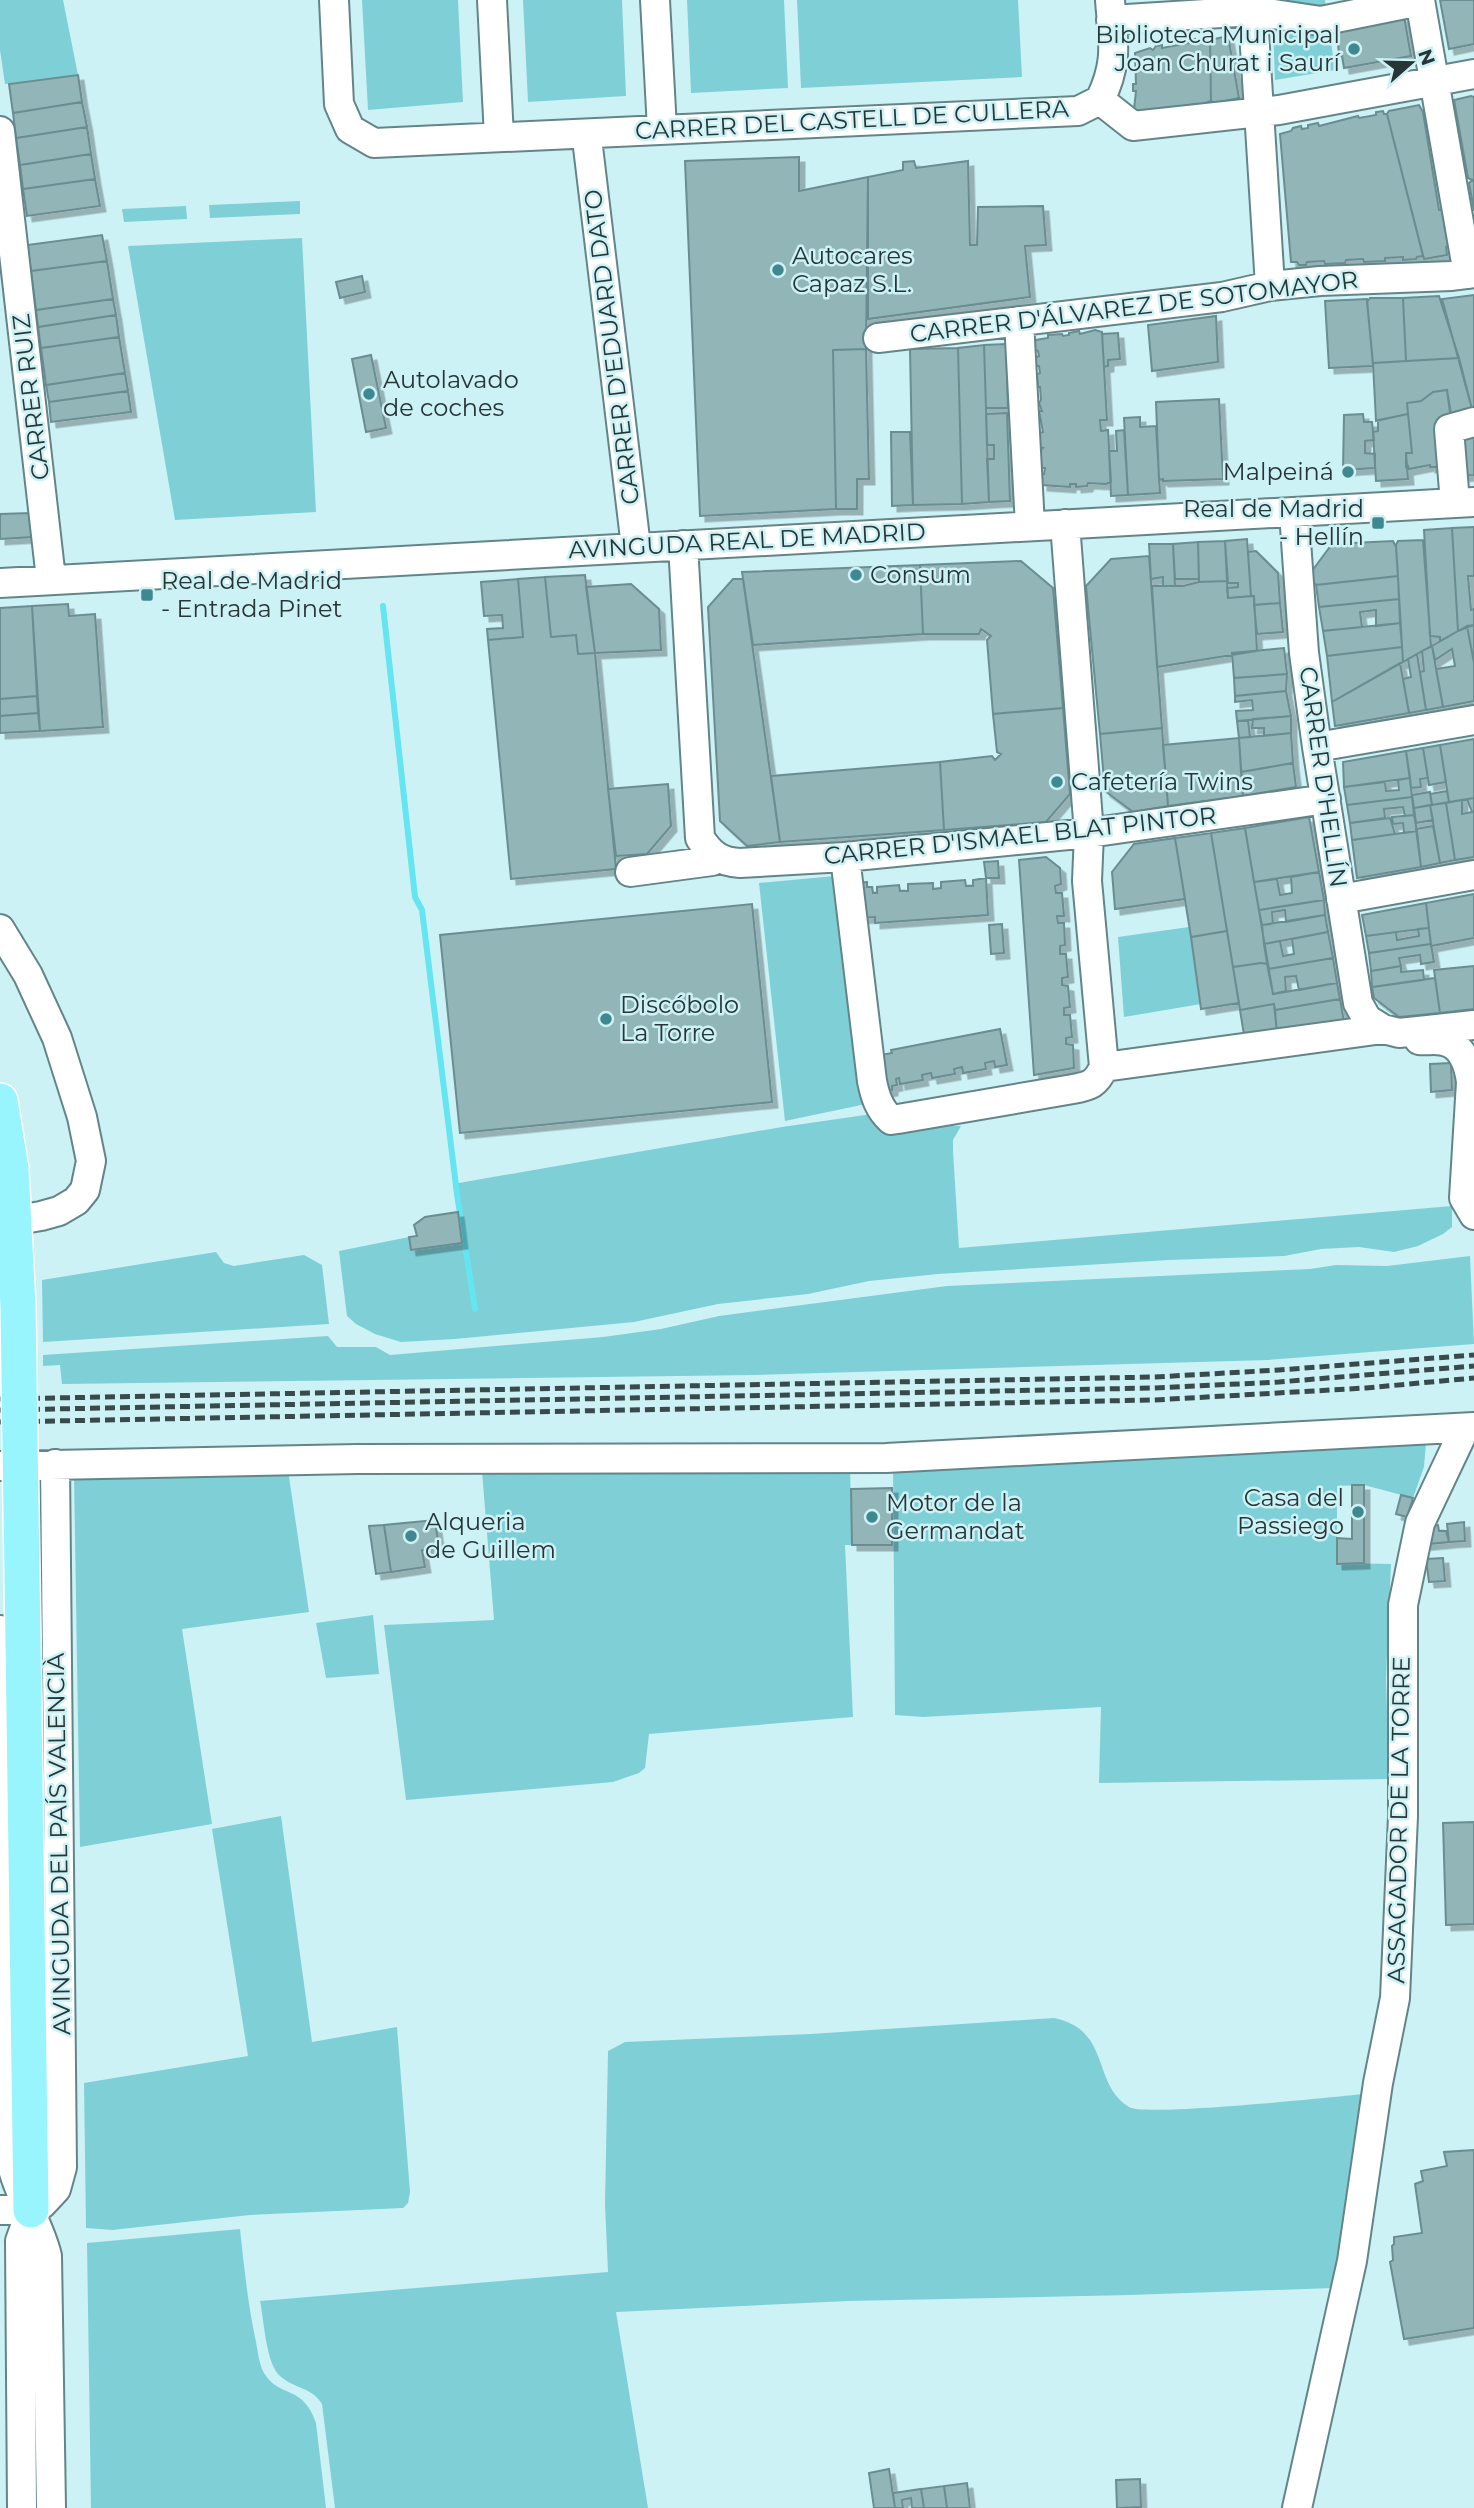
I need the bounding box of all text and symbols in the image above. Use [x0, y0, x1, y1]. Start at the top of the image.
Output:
place label: Biblioteca Municipal Joan Churat i Saurí [1095, 20, 1342, 77]
north arrow [1376, 28, 1446, 98]
marker: Biblioteca Municipal Joan Churat i Saurí [1346, 41, 1362, 57]
text: N [1413, 46, 1440, 69]
street label: CARRER DEL CASTELL DE CULLERA [634, 94, 1070, 145]
street label: CARRER D'EDUARD DATO [578, 188, 645, 506]
place label: Autocares Capaz S.L. [792, 241, 913, 298]
marker: Autocares Capaz S.L. [770, 262, 786, 278]
street label: CARRER D'ÁLVAREZ DE SOTOMAYOR [908, 265, 1360, 348]
street label: CARRER RUIZ [6, 312, 55, 482]
place label: Autolavado de coches [383, 365, 519, 422]
marker: Autolavado de coches [361, 386, 377, 402]
place label: Malpeiná [1223, 457, 1334, 486]
marker: Malpeiná [1340, 464, 1356, 480]
place label: Real de Madrid - Hellín [1183, 494, 1364, 551]
marker: Real de Madrid - Hellín [1370, 515, 1386, 531]
street label: AVINGUDA REAL DE MADRID [568, 517, 926, 564]
place label: Consum [870, 560, 971, 589]
place label: Real de Madrid - Entrada Pinet [161, 566, 342, 623]
marker: Consum [848, 567, 864, 583]
marker: Real de Madrid - Entrada Pinet [139, 587, 155, 603]
street label: CARRER D'HELLÍN [1294, 664, 1353, 889]
place label: Cafetería Twins [1071, 767, 1253, 796]
marker: Cafetería Twins [1049, 774, 1065, 790]
street label: CARRER D'ISMAEL BLAT PINTOR [822, 800, 1218, 871]
place label: Discóbolo La Torre [620, 990, 739, 1047]
marker: Discóbolo La Torre [598, 1011, 614, 1027]
place label: Casa del Passiego [1237, 1483, 1344, 1540]
place label: Motor de la Germandat [886, 1488, 1025, 1545]
marker: Casa del Passiego [1350, 1504, 1366, 1520]
place label: Alqueria de Guillem [425, 1507, 556, 1564]
marker: Motor de la Germandat [864, 1509, 880, 1525]
marker: Alqueria de Guillem [403, 1528, 419, 1544]
street label: AVINGUDA DEL PAÍS VALENCIÀ [41, 1652, 76, 2035]
street label: ASSAGADOR DE LA TORRE [1381, 1656, 1416, 1984]

